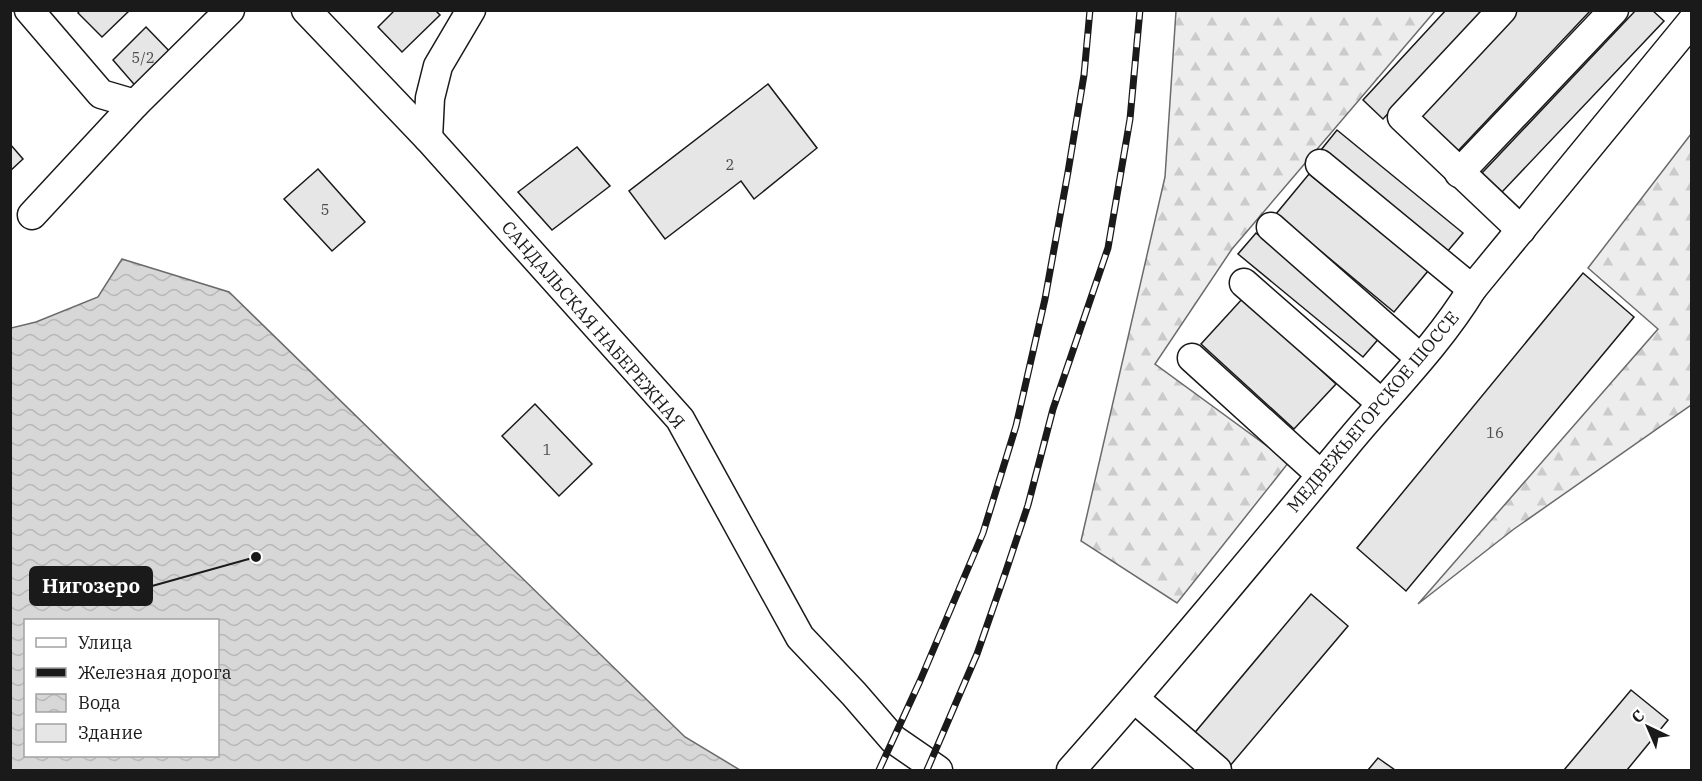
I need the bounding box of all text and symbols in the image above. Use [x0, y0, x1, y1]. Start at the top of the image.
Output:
house number: 5/2 [131, 48, 155, 67]
house number: 2 [725, 155, 735, 174]
house number: 5 [320, 200, 330, 219]
street label: САНДАЛЬСКАЯ НАБЕРЕЖНАЯ [497, 216, 690, 433]
street label: МЕДВЕЖЬЕГОРСКОЕ ШОССЕ [1282, 306, 1464, 517]
house number: 16 [1486, 423, 1504, 442]
house number: 1 [542, 440, 552, 459]
callout: Нигозеро [30, 567, 152, 605]
text: Нигозеро [42, 572, 140, 599]
legend [24, 619, 219, 757]
text: Улица [78, 631, 133, 654]
text: Железная дорога [78, 661, 232, 684]
text: Вода [78, 691, 121, 714]
north arrow [1618, 697, 1678, 757]
text: С [1627, 705, 1648, 727]
text: Здание [78, 721, 143, 744]

